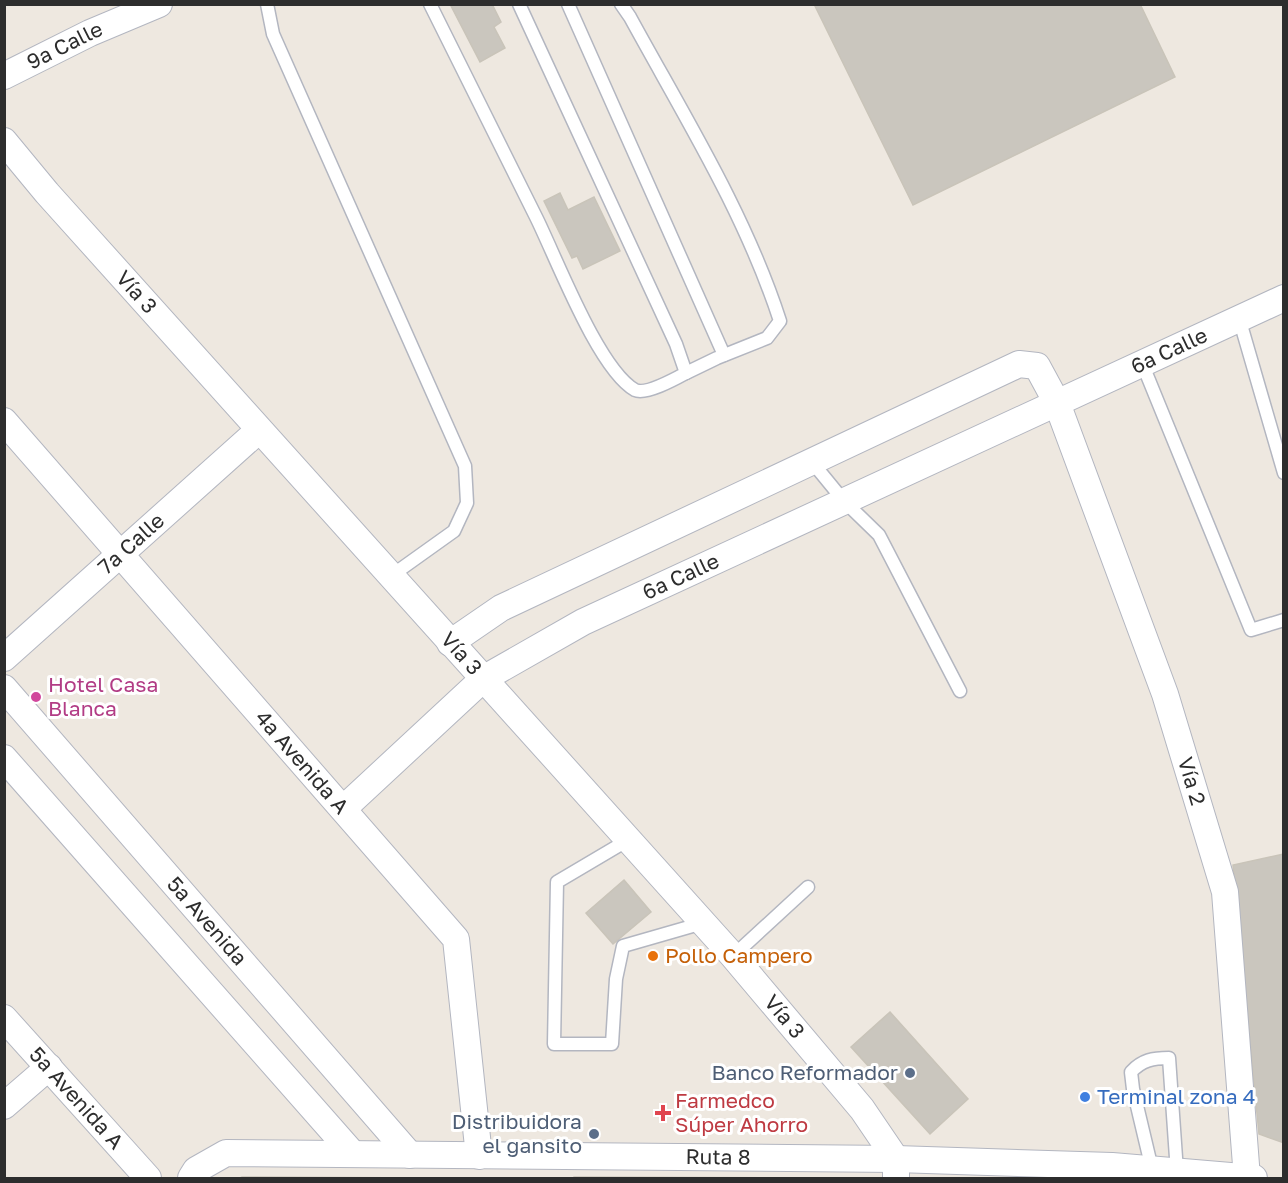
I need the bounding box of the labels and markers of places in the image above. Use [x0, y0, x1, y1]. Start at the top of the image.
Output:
place label: Hotel Casa Blanca [48, 671, 158, 721]
marker: Hotel Casa Blanca [29, 690, 43, 704]
place label: Pollo Campero [665, 942, 813, 968]
marker: Pollo Campero [646, 949, 660, 963]
place label: Banco Reformador [711, 1059, 898, 1085]
marker: Banco Reformador [903, 1066, 917, 1080]
place label: Terminal zona 4 [1097, 1083, 1256, 1109]
place label: Farmedco Súper Ahorro [675, 1087, 808, 1137]
marker: Terminal zona 4 [1078, 1090, 1092, 1104]
marker: Farmedco Súper Ahorro [656, 1106, 670, 1120]
place label: Distribuidora el gansito [452, 1108, 582, 1158]
marker: Distribuidora el gansito [587, 1127, 601, 1141]

